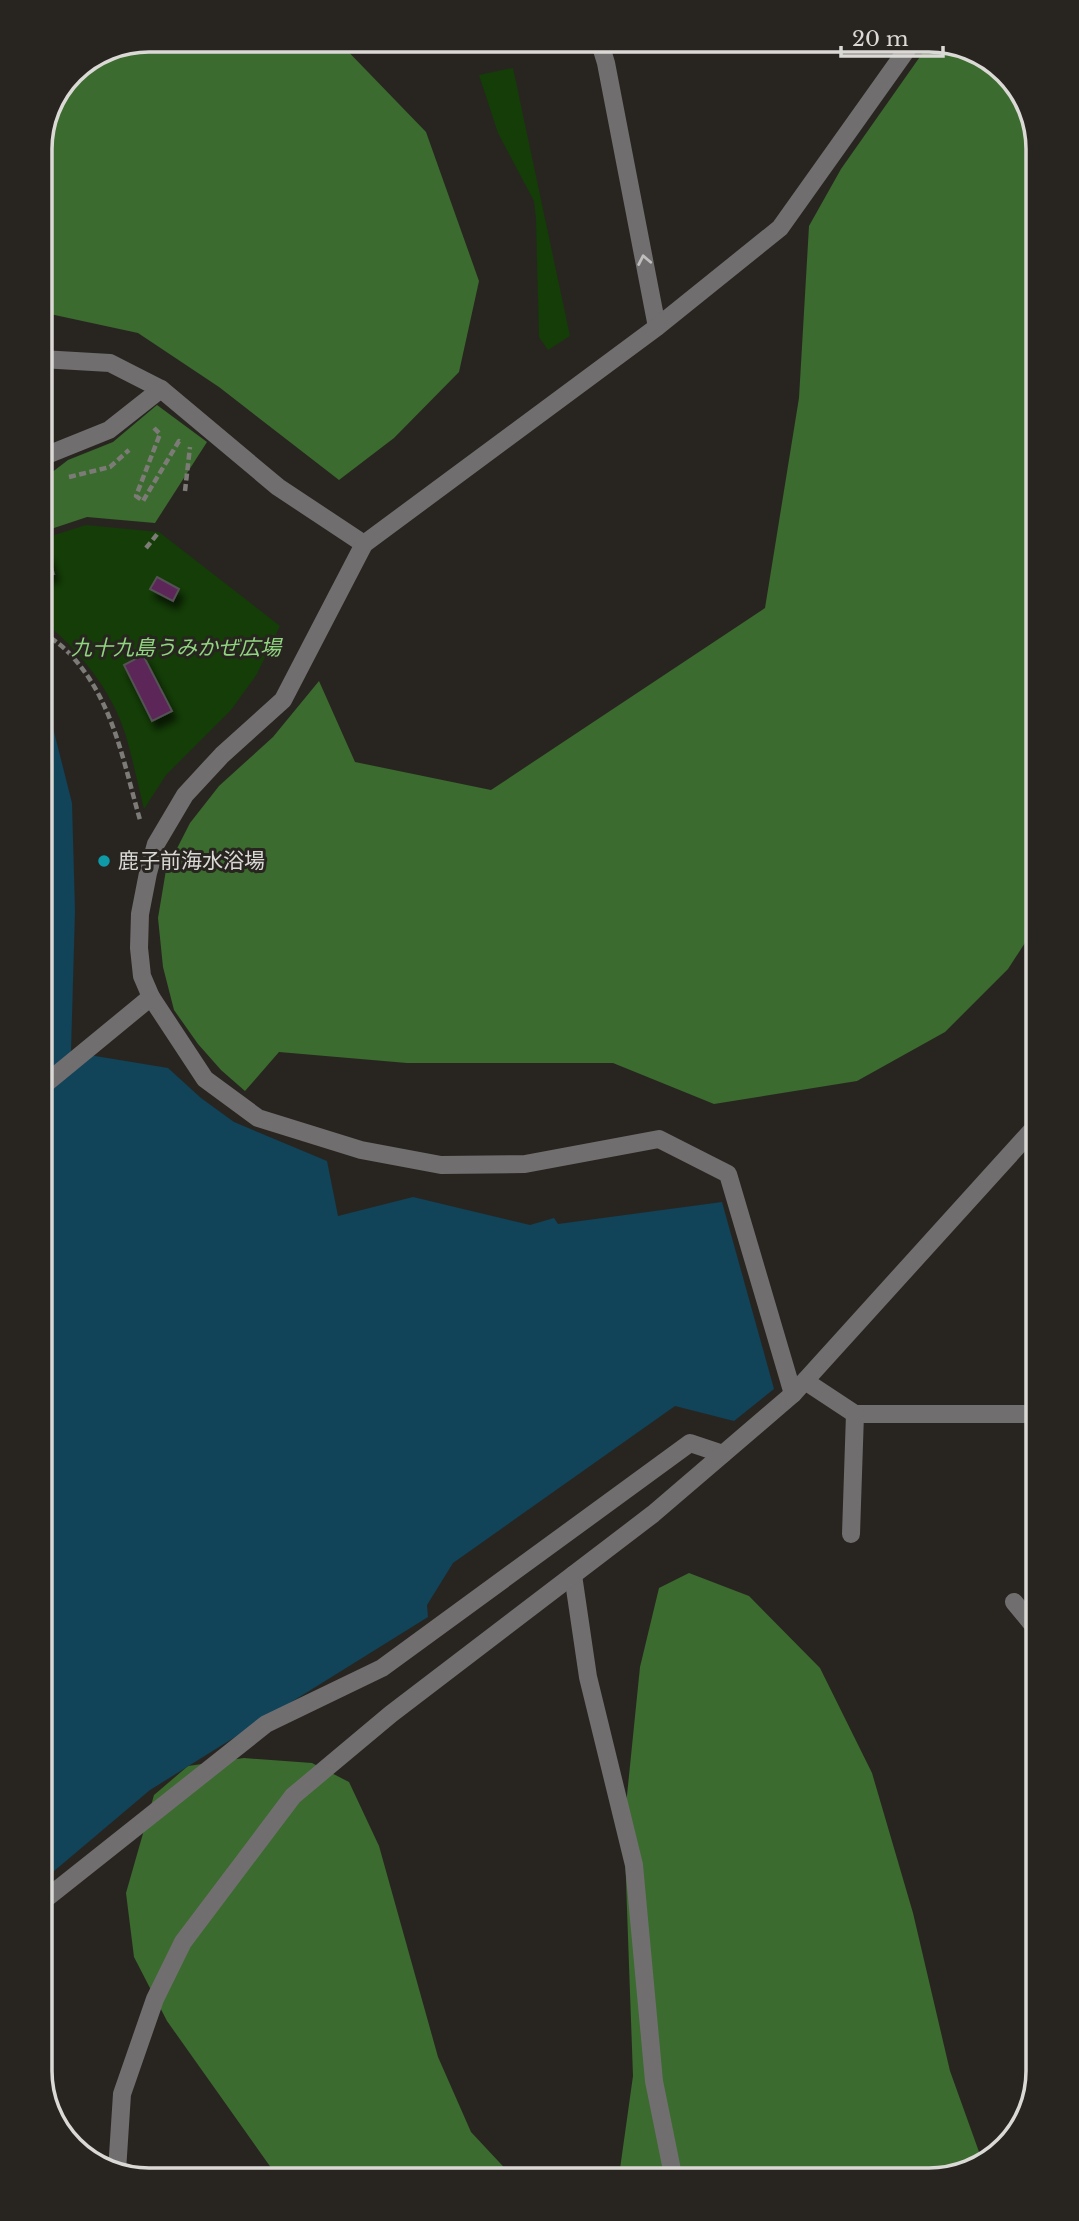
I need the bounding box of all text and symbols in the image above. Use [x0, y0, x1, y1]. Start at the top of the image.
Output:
scale bar [841, 14, 942, 58]
text: 20 m [852, 26, 909, 52]
one-way arrow [638, 254, 653, 266]
park label: 九十九島うみかぜ広場 [71, 635, 283, 661]
place label: 鹿子前海水浴場 [118, 848, 265, 874]
marker: 鹿子前海水浴場 [96, 853, 112, 869]

